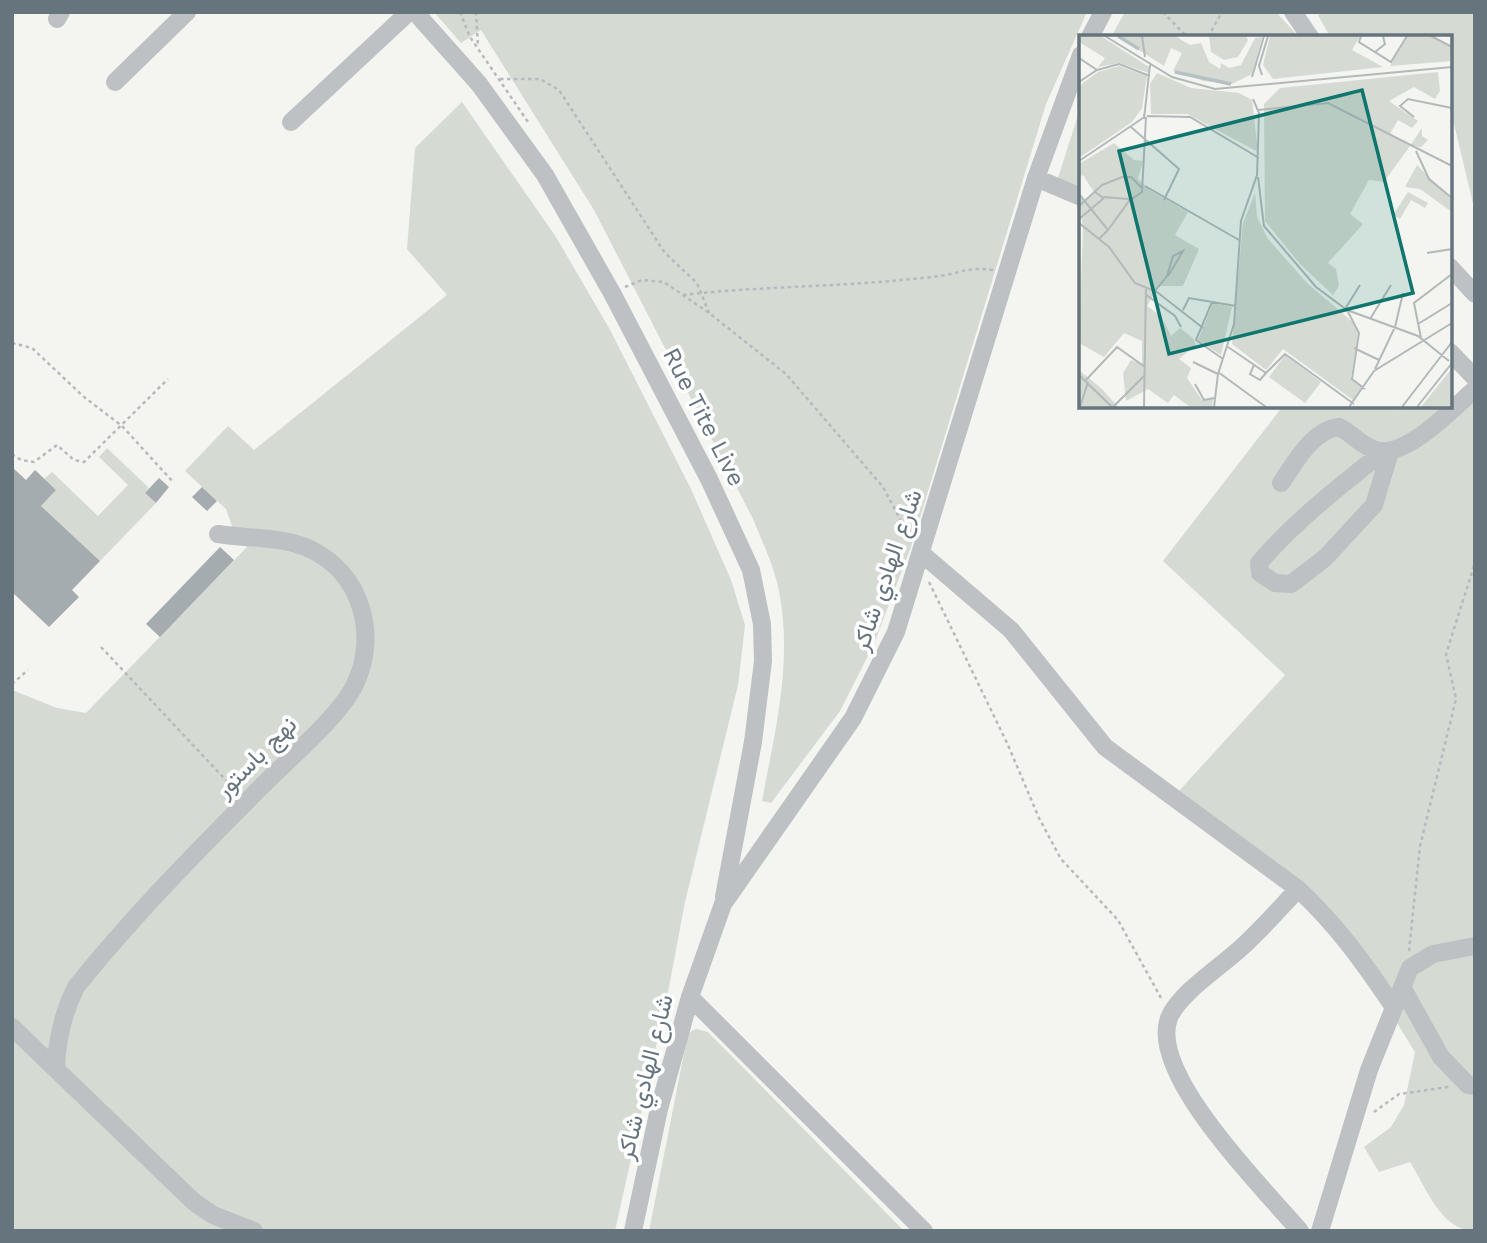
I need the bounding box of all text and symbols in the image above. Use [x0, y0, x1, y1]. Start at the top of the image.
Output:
inset map [1079, 35, 1452, 408]
street label: Rue Tite Live [657, 343, 751, 491]
street label: شارع الهادي شاكر [846, 486, 932, 657]
street label: نهج باستور [209, 711, 305, 806]
street label: شارع الهادي شاكر [611, 992, 684, 1165]

